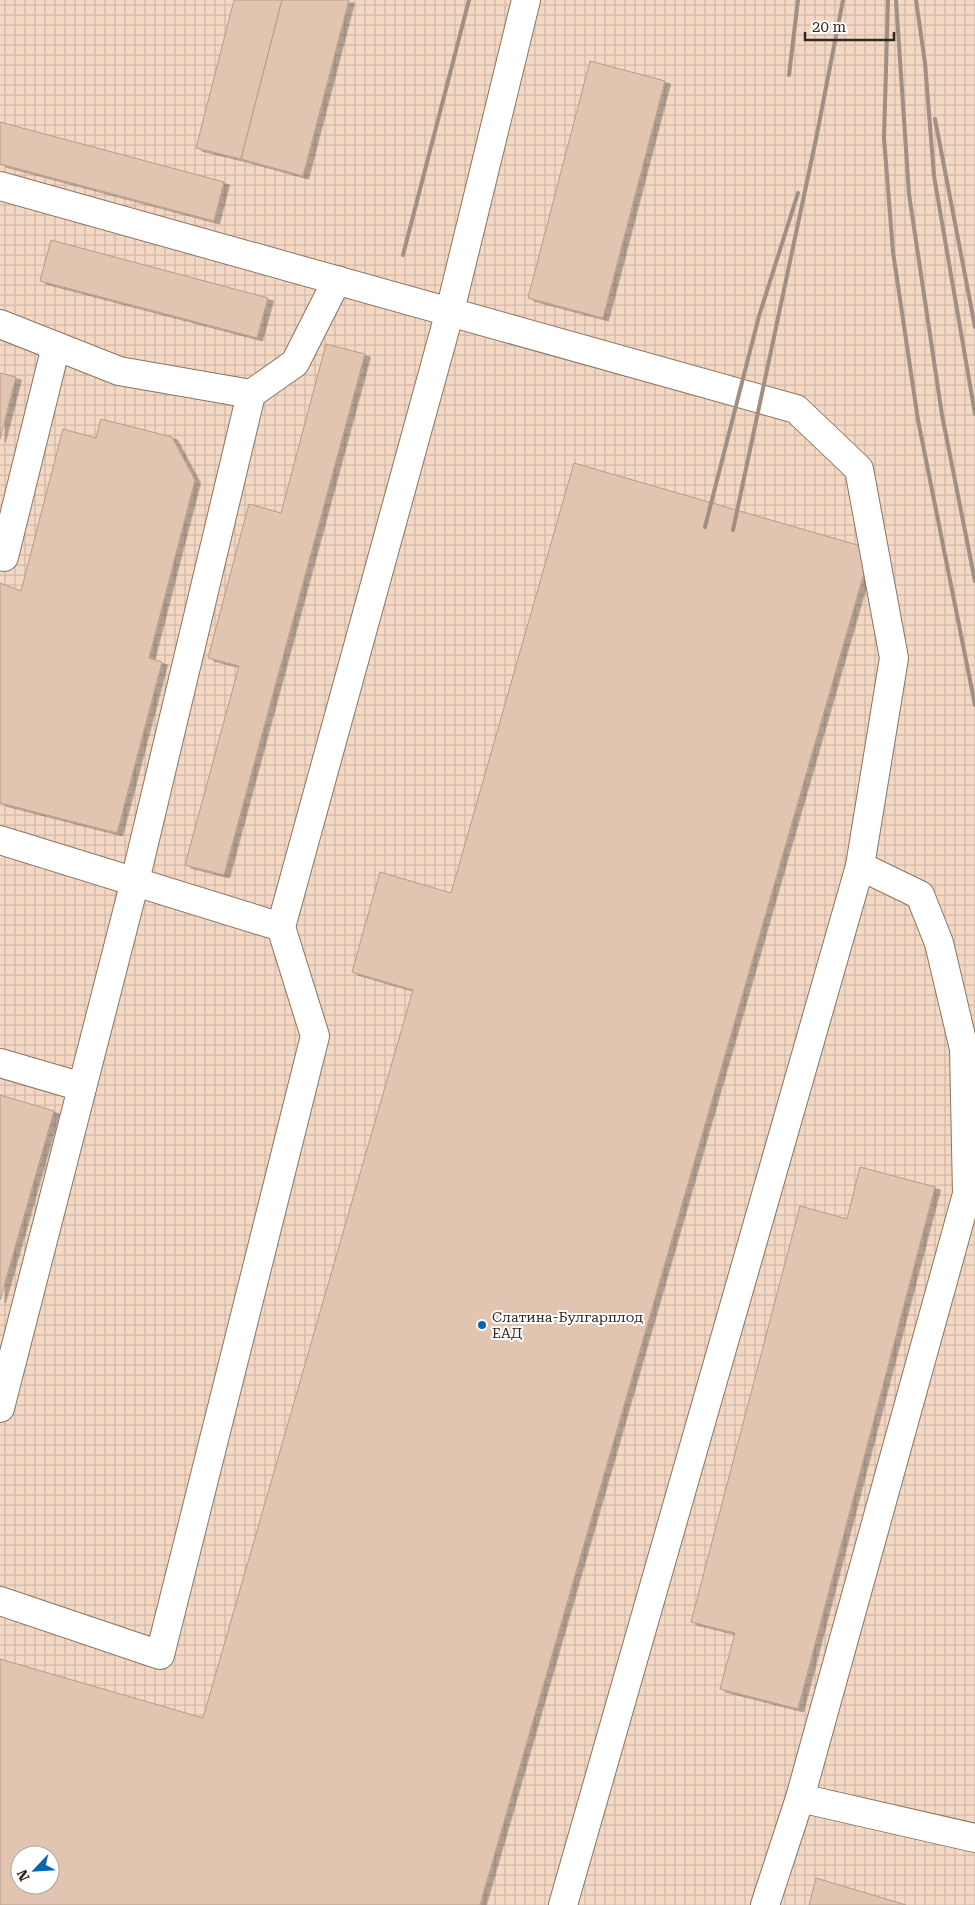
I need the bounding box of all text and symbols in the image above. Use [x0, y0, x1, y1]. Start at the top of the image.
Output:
scale bar [805, 10, 894, 42]
text: 20 m [812, 18, 847, 36]
place label: Слатина-Булгарплод ЕАД [492, 1309, 643, 1341]
marker: Слатина-Булгарплод ЕАД [476, 1319, 488, 1331]
north arrow [10, 1845, 60, 1895]
text: N [14, 1867, 33, 1884]

